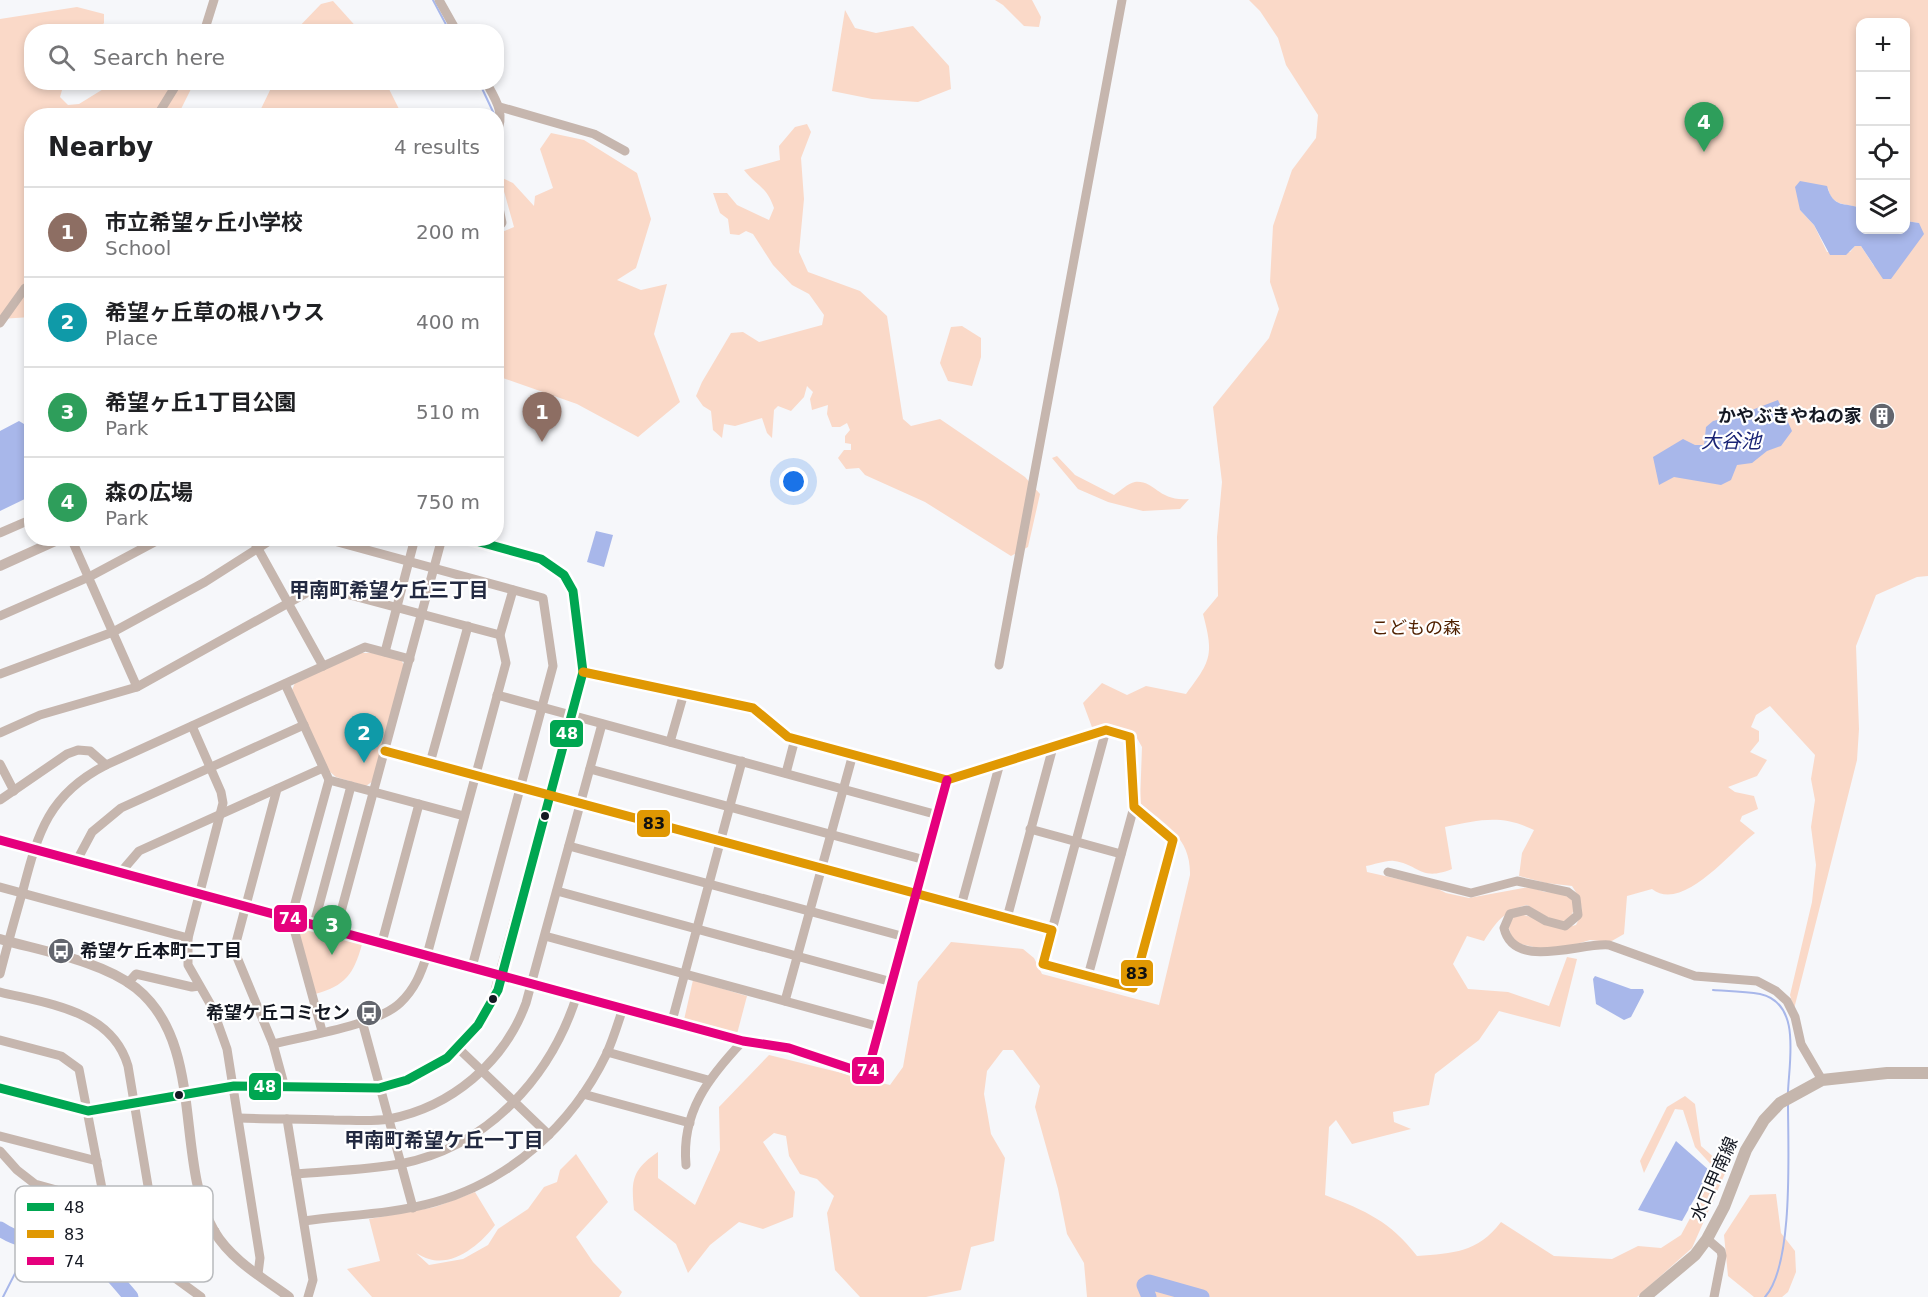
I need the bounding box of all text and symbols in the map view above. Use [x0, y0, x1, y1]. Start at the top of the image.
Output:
map controls [1856, 18, 1910, 234]
button: + [1856, 18, 1910, 72]
search box [24, 24, 504, 90]
icon: search [45, 41, 78, 74]
text: Search here [93, 45, 225, 70]
button: − [1856, 72, 1910, 126]
pin: 4 [1684, 102, 1724, 152]
button: locate [1856, 126, 1910, 180]
text: Nearby [48, 132, 153, 162]
text: 4 results [394, 135, 480, 159]
button: layers [1856, 180, 1910, 234]
text: 市立希望ヶ丘小学校 [105, 210, 303, 235]
text: 1 [61, 220, 74, 244]
text: 200 m [416, 220, 480, 244]
text: School [105, 236, 171, 260]
text: 希望ヶ丘草の根ハウス [105, 300, 325, 325]
text: 2 [61, 310, 74, 334]
text: 400 m [416, 310, 480, 334]
text: Place [105, 326, 158, 350]
text: 希望ヶ丘1丁目公園 [105, 390, 296, 415]
pin: 1 [522, 392, 562, 442]
text: 3 [61, 400, 74, 424]
text: 510 m [416, 400, 480, 424]
building icon: かやぶきやねの家 [1867, 401, 1897, 431]
place label: かやぶきやねの家 [1718, 405, 1862, 426]
text: Park [105, 416, 148, 440]
water label: 大谷池 [1701, 429, 1763, 453]
your location [779, 467, 808, 496]
text: 森の広場 [105, 480, 193, 505]
text: 4 [61, 490, 74, 514]
text: 750 m [416, 490, 480, 514]
text: Park [105, 506, 148, 530]
district label: 甲南町希望ケ丘三丁目 [289, 578, 489, 602]
park label: こどもの森 [1371, 617, 1461, 638]
pin: 2 [344, 714, 384, 763]
line badge: 48 [549, 719, 584, 748]
text: 48 [556, 724, 578, 743]
line badge: 83 [636, 809, 671, 838]
unlabelled marker [539, 810, 551, 822]
text: 83 [643, 814, 665, 833]
line badge: 74 [273, 904, 308, 933]
pin: 3 [312, 906, 352, 955]
text: 74 [279, 909, 301, 928]
bus stop icon: 希望ケ丘本町二丁目 [46, 936, 76, 966]
place label: 希望ケ丘本町二丁目 [80, 940, 242, 961]
line badge: 83 [1120, 959, 1154, 987]
text: 83 [1126, 964, 1148, 983]
unlabelled marker [487, 993, 499, 1005]
bus stop icon: 希望ケ丘コミセン [354, 998, 384, 1028]
place label: 希望ケ丘コミセン [206, 1002, 350, 1023]
line badge: 74 [851, 1056, 885, 1085]
text: 74 [857, 1061, 879, 1080]
line badge: 48 [248, 1072, 282, 1101]
text: 48 [254, 1077, 276, 1096]
unlabelled marker [173, 1089, 185, 1101]
district label: 甲南町希望ケ丘一丁目 [344, 1128, 544, 1152]
street label: 水口甲南線 [1686, 1133, 1741, 1224]
legend [15, 1186, 213, 1282]
text: 48 [64, 1198, 84, 1217]
text: 83 [64, 1225, 84, 1244]
text: 74 [64, 1252, 84, 1271]

